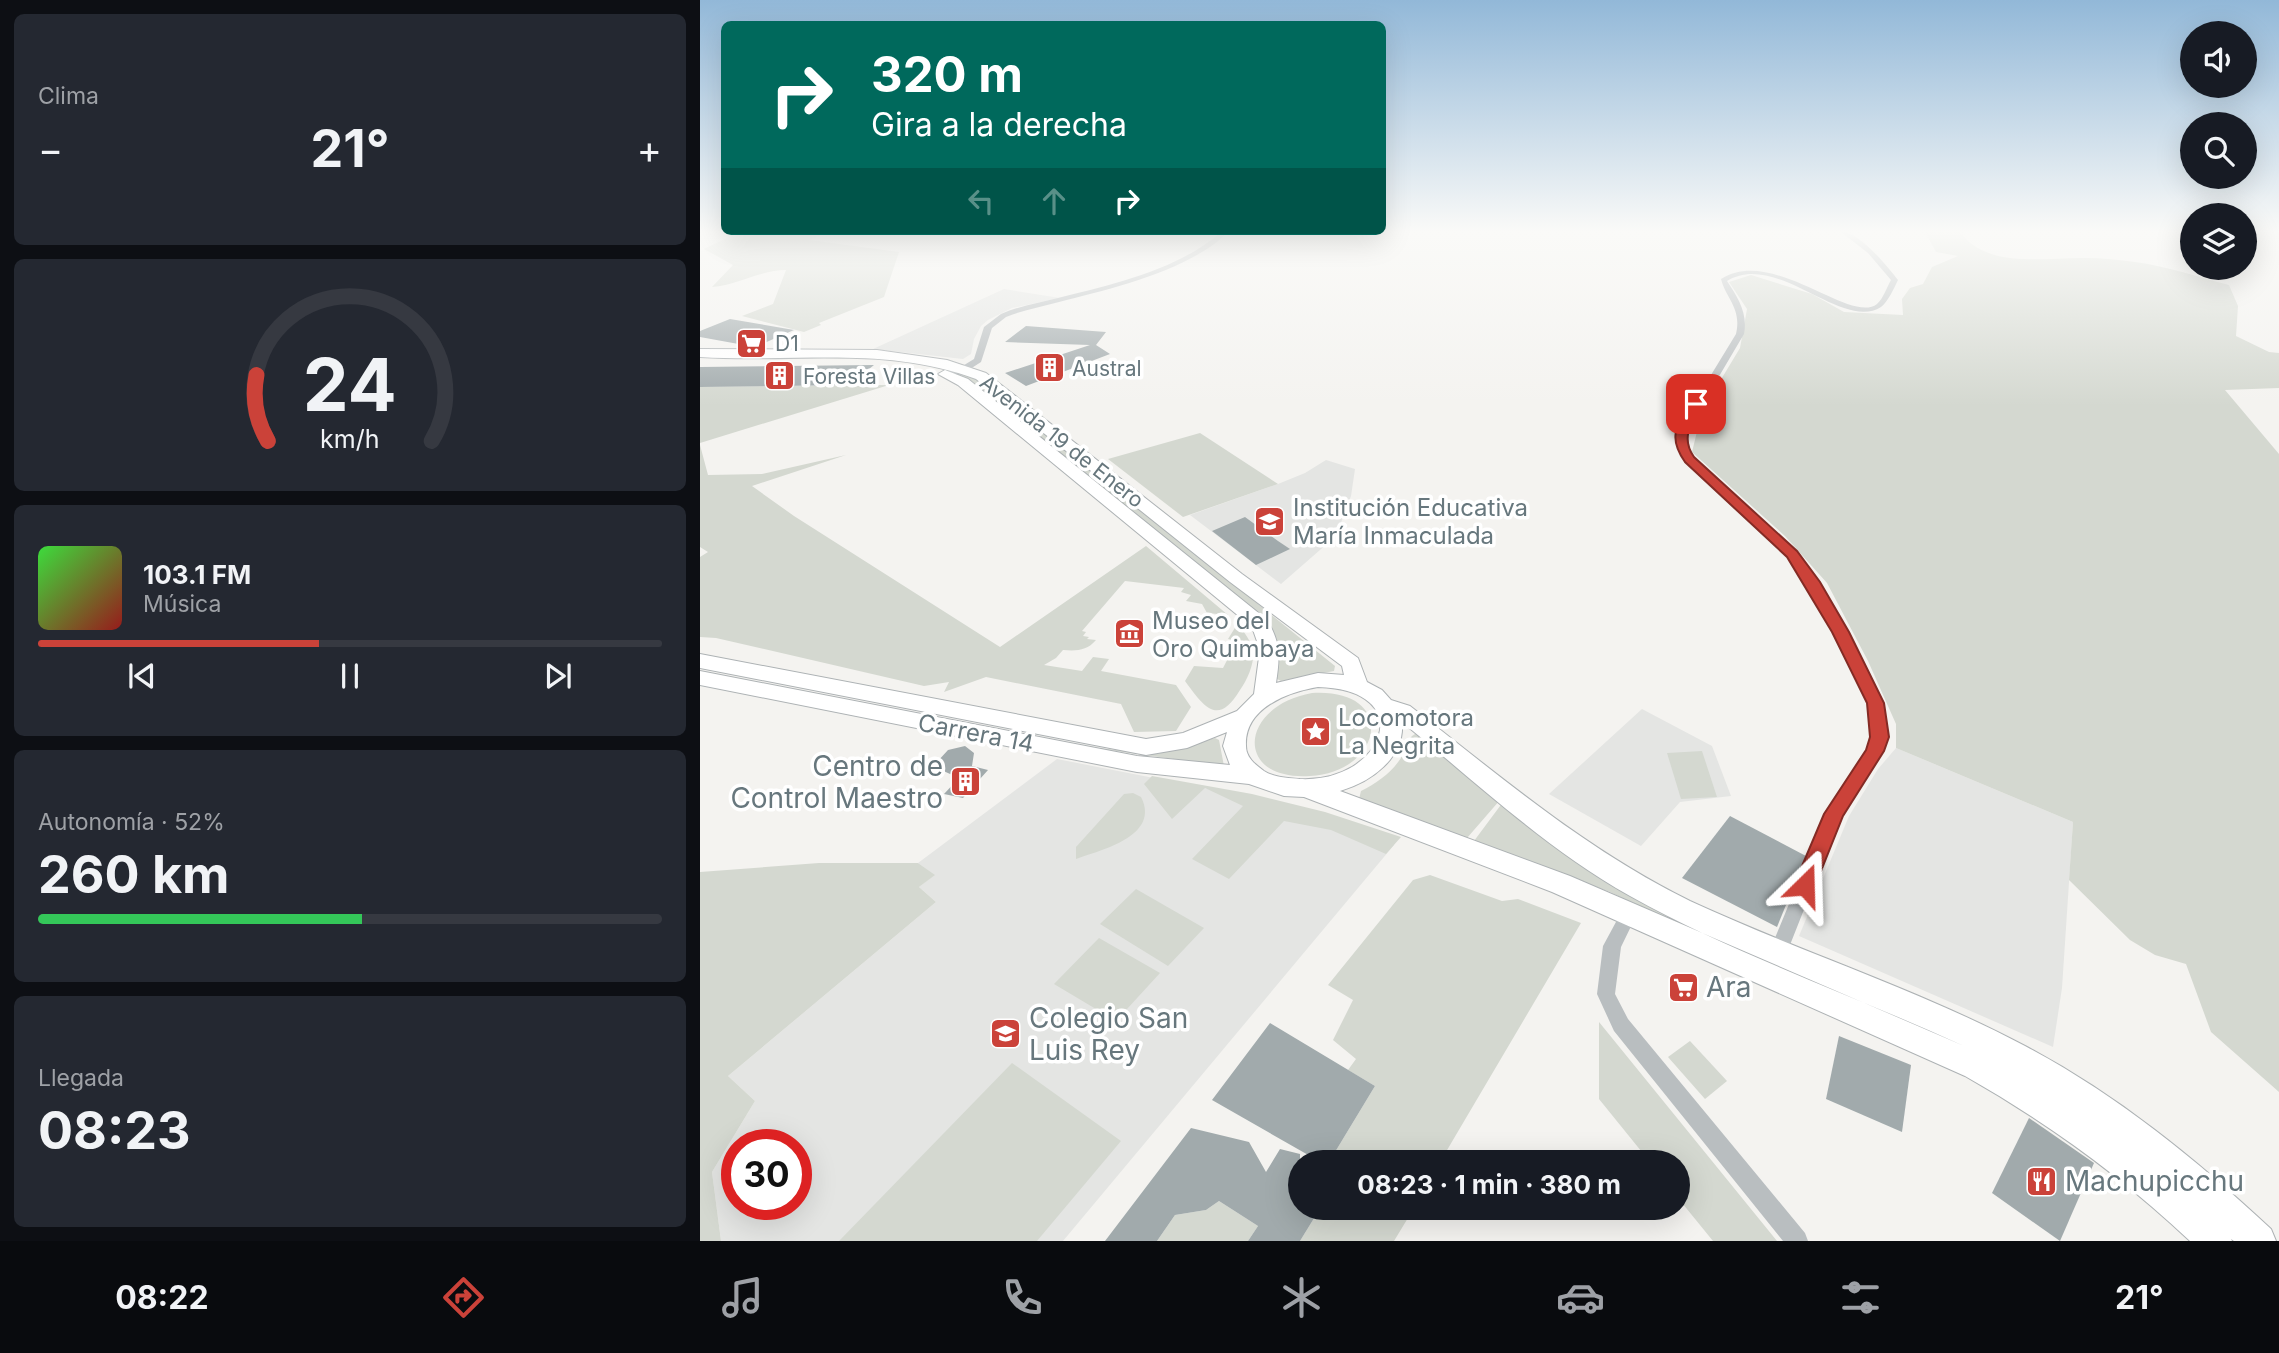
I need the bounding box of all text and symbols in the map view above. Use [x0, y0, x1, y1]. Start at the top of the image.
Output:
map controls [2180, 21, 2257, 280]
button: sound [2180, 21, 2257, 98]
text: 320 m [871, 45, 1023, 104]
icon: right [756, 49, 847, 140]
text: Clima [38, 82, 99, 110]
text: Gira a la derecha [871, 105, 1127, 144]
button: search [2180, 112, 2257, 189]
text: 21° [310, 117, 390, 180]
text: − [38, 126, 63, 172]
text: + [637, 126, 662, 172]
icon: left [962, 182, 1000, 220]
icon: ahead [1035, 182, 1073, 220]
icon: right [1108, 182, 1146, 220]
button: layers [2180, 203, 2257, 280]
supermarket icon: D1 [735, 326, 769, 360]
place label: D1 [775, 331, 799, 356]
text: 24 [303, 341, 397, 430]
building icon: Austral [1032, 351, 1066, 385]
place label: Austral [1072, 356, 1142, 381]
building icon: Foresta Villas [763, 359, 797, 393]
place label: Foresta Villas [803, 364, 935, 389]
street label: Avenida 19 de Enero [975, 369, 1149, 513]
pin [1666, 374, 1726, 434]
icon: arrive [1677, 385, 1715, 423]
text: km/h [320, 424, 380, 454]
place label: Institución Educativa María Inmaculada [1293, 493, 1528, 550]
school or university icon: Institución Educativa María Inmaculada [1253, 504, 1287, 538]
text: 103.1 FM [143, 559, 251, 590]
text: Música [143, 590, 221, 618]
place label: Museo del Oro Quimbaya [1152, 606, 1314, 663]
museum icon: Museo del Oro Quimbaya [1112, 617, 1146, 651]
icon: previous [123, 657, 161, 695]
icon: pause [331, 657, 369, 695]
icon: next [539, 657, 577, 695]
place label: Locomotora La Negrita [1338, 703, 1474, 760]
street label: Carrera 14 [916, 708, 1036, 758]
place icon: Locomotora La Negrita [1298, 714, 1332, 748]
place label: Centro de Control Maestro [730, 749, 943, 815]
building icon: Centro de Control Maestro [949, 765, 983, 799]
text: Autonomía · 52% [38, 808, 225, 836]
text: 260 km [38, 843, 230, 906]
position arrow [1768, 848, 1842, 922]
supermarket icon: Ara [1666, 970, 1700, 1004]
place label: Ara [1706, 970, 1752, 1004]
place label: Colegio San Luis Rey [1029, 1001, 1188, 1067]
school or university icon: Colegio San Luis Rey [989, 1017, 1023, 1051]
text: Llegada [38, 1064, 124, 1092]
text: 08:23 [38, 1099, 191, 1162]
speed limit sign: 30 [721, 1129, 812, 1220]
restaurant icon: Machupicchu [2025, 1164, 2059, 1198]
place label: Machupicchu [2065, 1164, 2244, 1198]
text: 08:23 · 1 min · 380 m [1357, 1169, 1621, 1200]
icon: directions [439, 1273, 488, 1322]
icon: music [718, 1273, 767, 1322]
icon: phone [998, 1273, 1047, 1322]
icon: climate [1277, 1273, 1326, 1322]
icon: car [1556, 1273, 1605, 1322]
icon: filters [1836, 1273, 1885, 1322]
text: 08:22 [115, 1278, 209, 1317]
text: 21° [2115, 1278, 2164, 1317]

